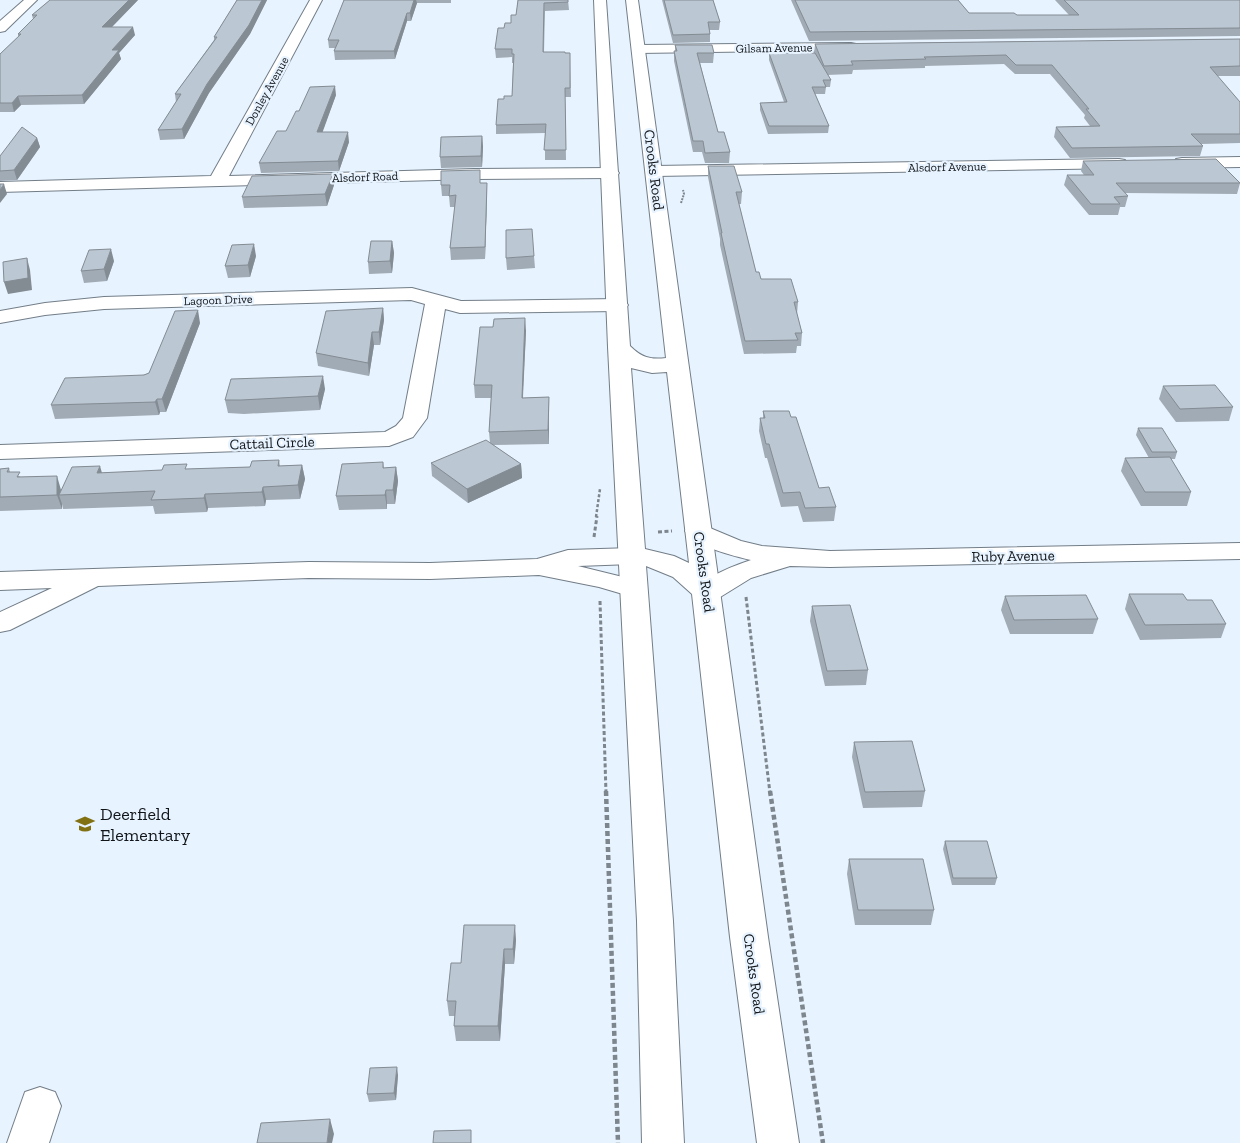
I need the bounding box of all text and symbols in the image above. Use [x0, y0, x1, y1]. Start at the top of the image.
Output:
street label: Gilsam Avenue [736, 40, 813, 56]
street label: Donley Avenue [242, 54, 292, 128]
street label: Crooks Road [640, 129, 668, 212]
street label: Alsdorf Avenue [908, 159, 987, 175]
street label: Alsdorf Road [332, 169, 399, 185]
street label: Lagoon Drive [183, 292, 253, 308]
street label: Cattail Circle [229, 433, 315, 453]
street label: Crooks Road [689, 530, 719, 614]
street label: Ruby Avenue [971, 546, 1055, 566]
place label: Deerfield Elementary [100, 803, 191, 846]
school or university icon: Deerfield Elementary [74, 813, 96, 835]
street label: Crooks Road [739, 932, 769, 1016]

